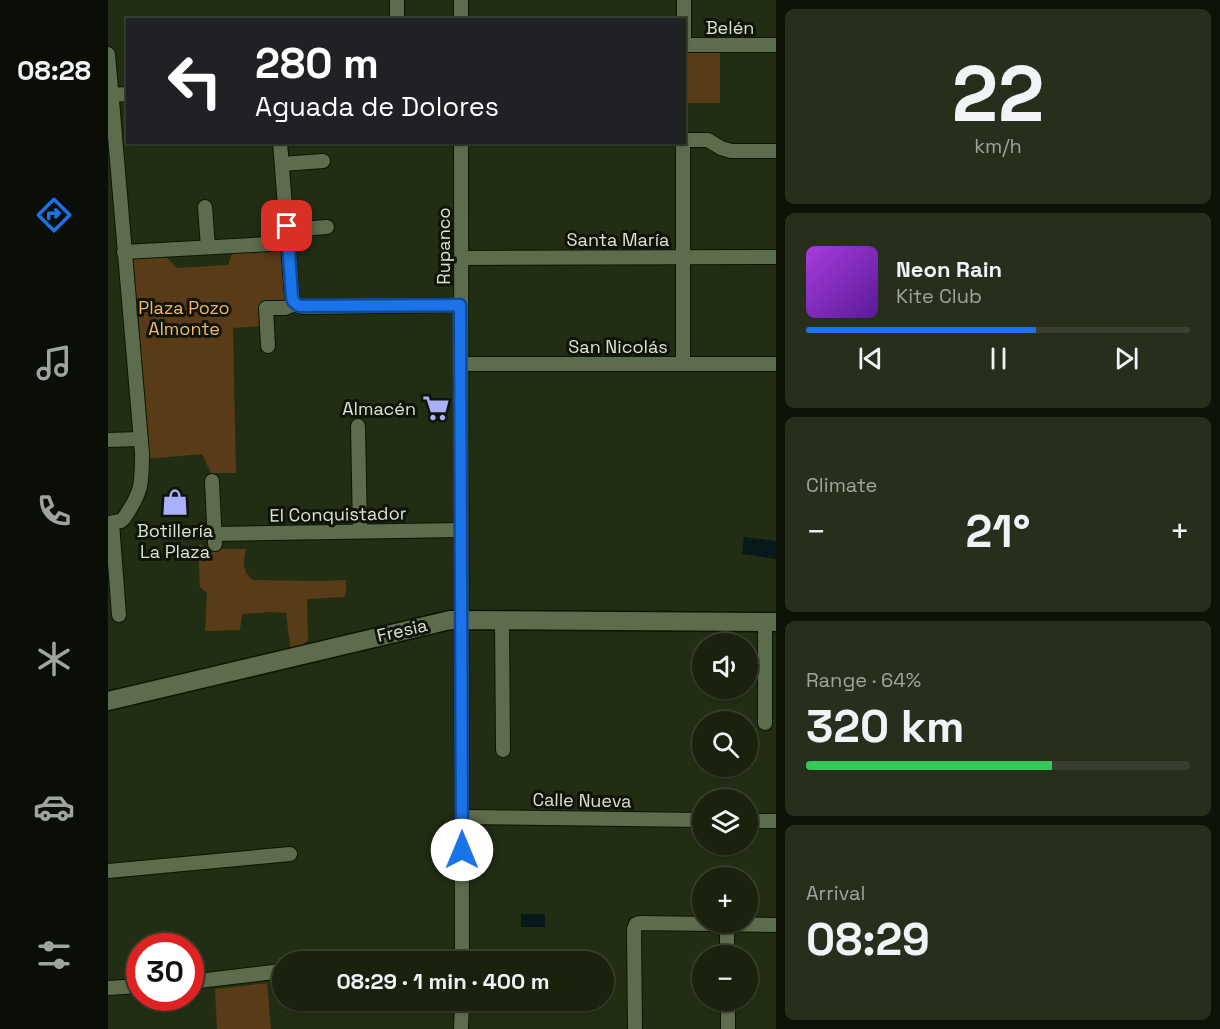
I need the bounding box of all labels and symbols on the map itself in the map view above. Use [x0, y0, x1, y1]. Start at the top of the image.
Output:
street label: Belén [706, 16, 754, 39]
pin [261, 200, 312, 251]
street label: Rupanco [432, 207, 455, 285]
street label: Santa María [567, 228, 669, 251]
park label: Plaza Pozo Almonte [138, 296, 230, 340]
street label: San Nicolás [568, 335, 668, 358]
supermarket icon: Almacén [421, 393, 451, 423]
place label: Almacén [342, 397, 416, 420]
shop icon: Botillería La Plaza [160, 487, 190, 517]
street label: El Conquistador [269, 501, 407, 527]
place label: Botillería La Plaza [137, 519, 213, 563]
street label: Fresia [375, 613, 429, 647]
street label: Calle Nueva [532, 788, 632, 812]
position arrow [430, 818, 494, 882]
speed limit sign: 30 [126, 933, 204, 1011]

